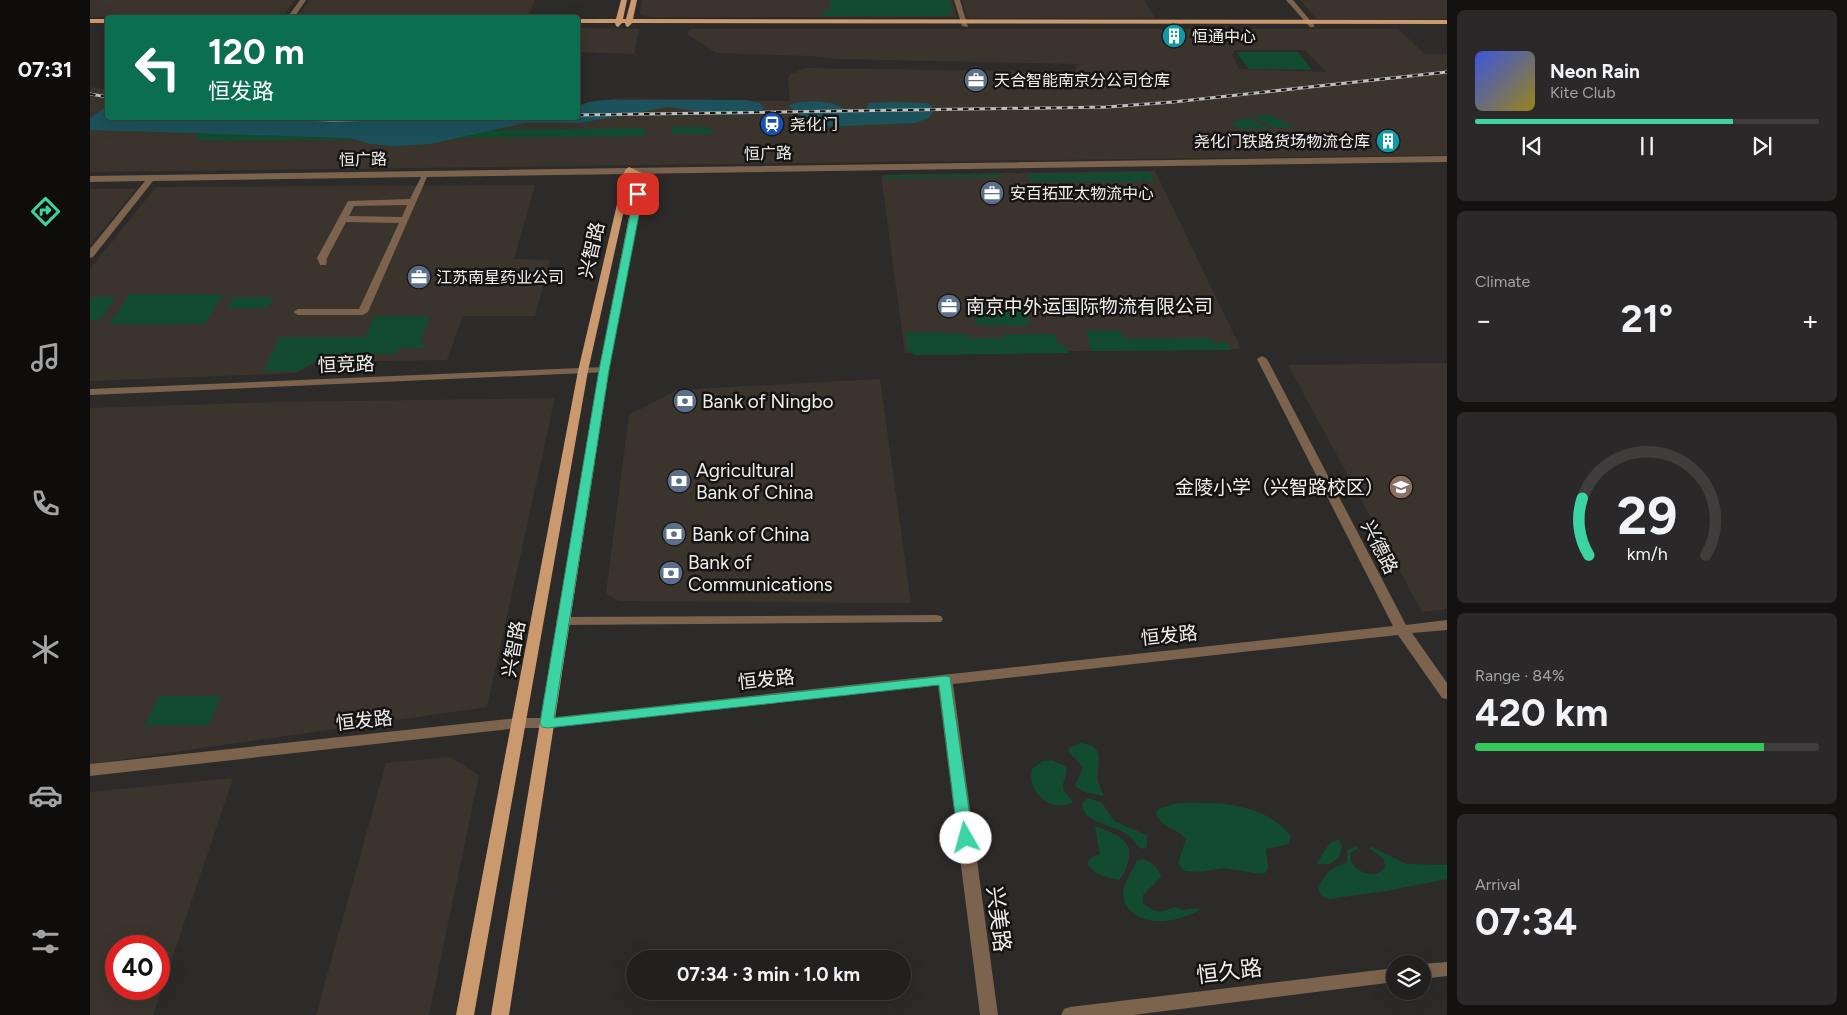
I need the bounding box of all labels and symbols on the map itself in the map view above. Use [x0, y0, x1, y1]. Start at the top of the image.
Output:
building icon: 恒通中心 [1161, 23, 1187, 49]
place label: 恒通中心 [1192, 27, 1256, 46]
office icon: 天合智能南京分公司仓库 [963, 67, 989, 93]
place label: 天合智能南京分公司仓库 [994, 71, 1170, 90]
station icon: 尧化门 [759, 111, 785, 137]
place label: 尧化门 [790, 115, 838, 134]
building icon: 尧化门铁路货场物流仓库 [1375, 128, 1401, 154]
place label: 尧化门铁路货场物流仓库 [1194, 132, 1370, 151]
street label: 恒广路 [744, 144, 792, 163]
street label: 恒广路 [339, 150, 387, 169]
pin [617, 173, 659, 215]
office icon: 安百拓亚太物流中心 [979, 180, 1005, 206]
place label: 安百拓亚太物流中心 [1010, 184, 1154, 203]
street label: 兴智路 [574, 220, 609, 280]
office icon: 江苏南星药业公司 [406, 264, 432, 290]
place label: 江苏南星药业公司 [436, 268, 564, 287]
office icon: 南京中外运国际物流有限公司 [936, 293, 962, 319]
place label: 南京中外运国际物流有限公司 [966, 295, 1213, 318]
street label: 恒竞路 [317, 352, 375, 377]
bank icon: Bank of Ningbo [672, 388, 698, 414]
place label: Bank of Ningbo [702, 390, 834, 413]
place label: Agricultural Bank of China [696, 459, 814, 504]
bank icon: Agricultural Bank of China [666, 468, 692, 494]
school or university icon: 金陵小学（兴智路校区） [1388, 474, 1414, 500]
place label: 金陵小学（兴智路校区） [1175, 476, 1384, 499]
street label: 兴德路 [1356, 517, 1403, 578]
bank icon: Bank of China [661, 521, 687, 547]
place label: Bank of China [692, 523, 810, 546]
place label: Bank of Communications [688, 551, 833, 596]
bank icon: Bank of Communications [658, 560, 684, 586]
street label: 兴智路 [497, 619, 530, 679]
street label: 恒发路 [1139, 621, 1199, 650]
street label: 恒发路 [736, 665, 796, 694]
street label: 恒发路 [334, 706, 394, 735]
position arrow [939, 811, 991, 863]
street label: 兴美路 [981, 885, 1016, 953]
speed limit sign: 40 [105, 935, 170, 1000]
street label: 恒久路 [1195, 954, 1263, 989]

